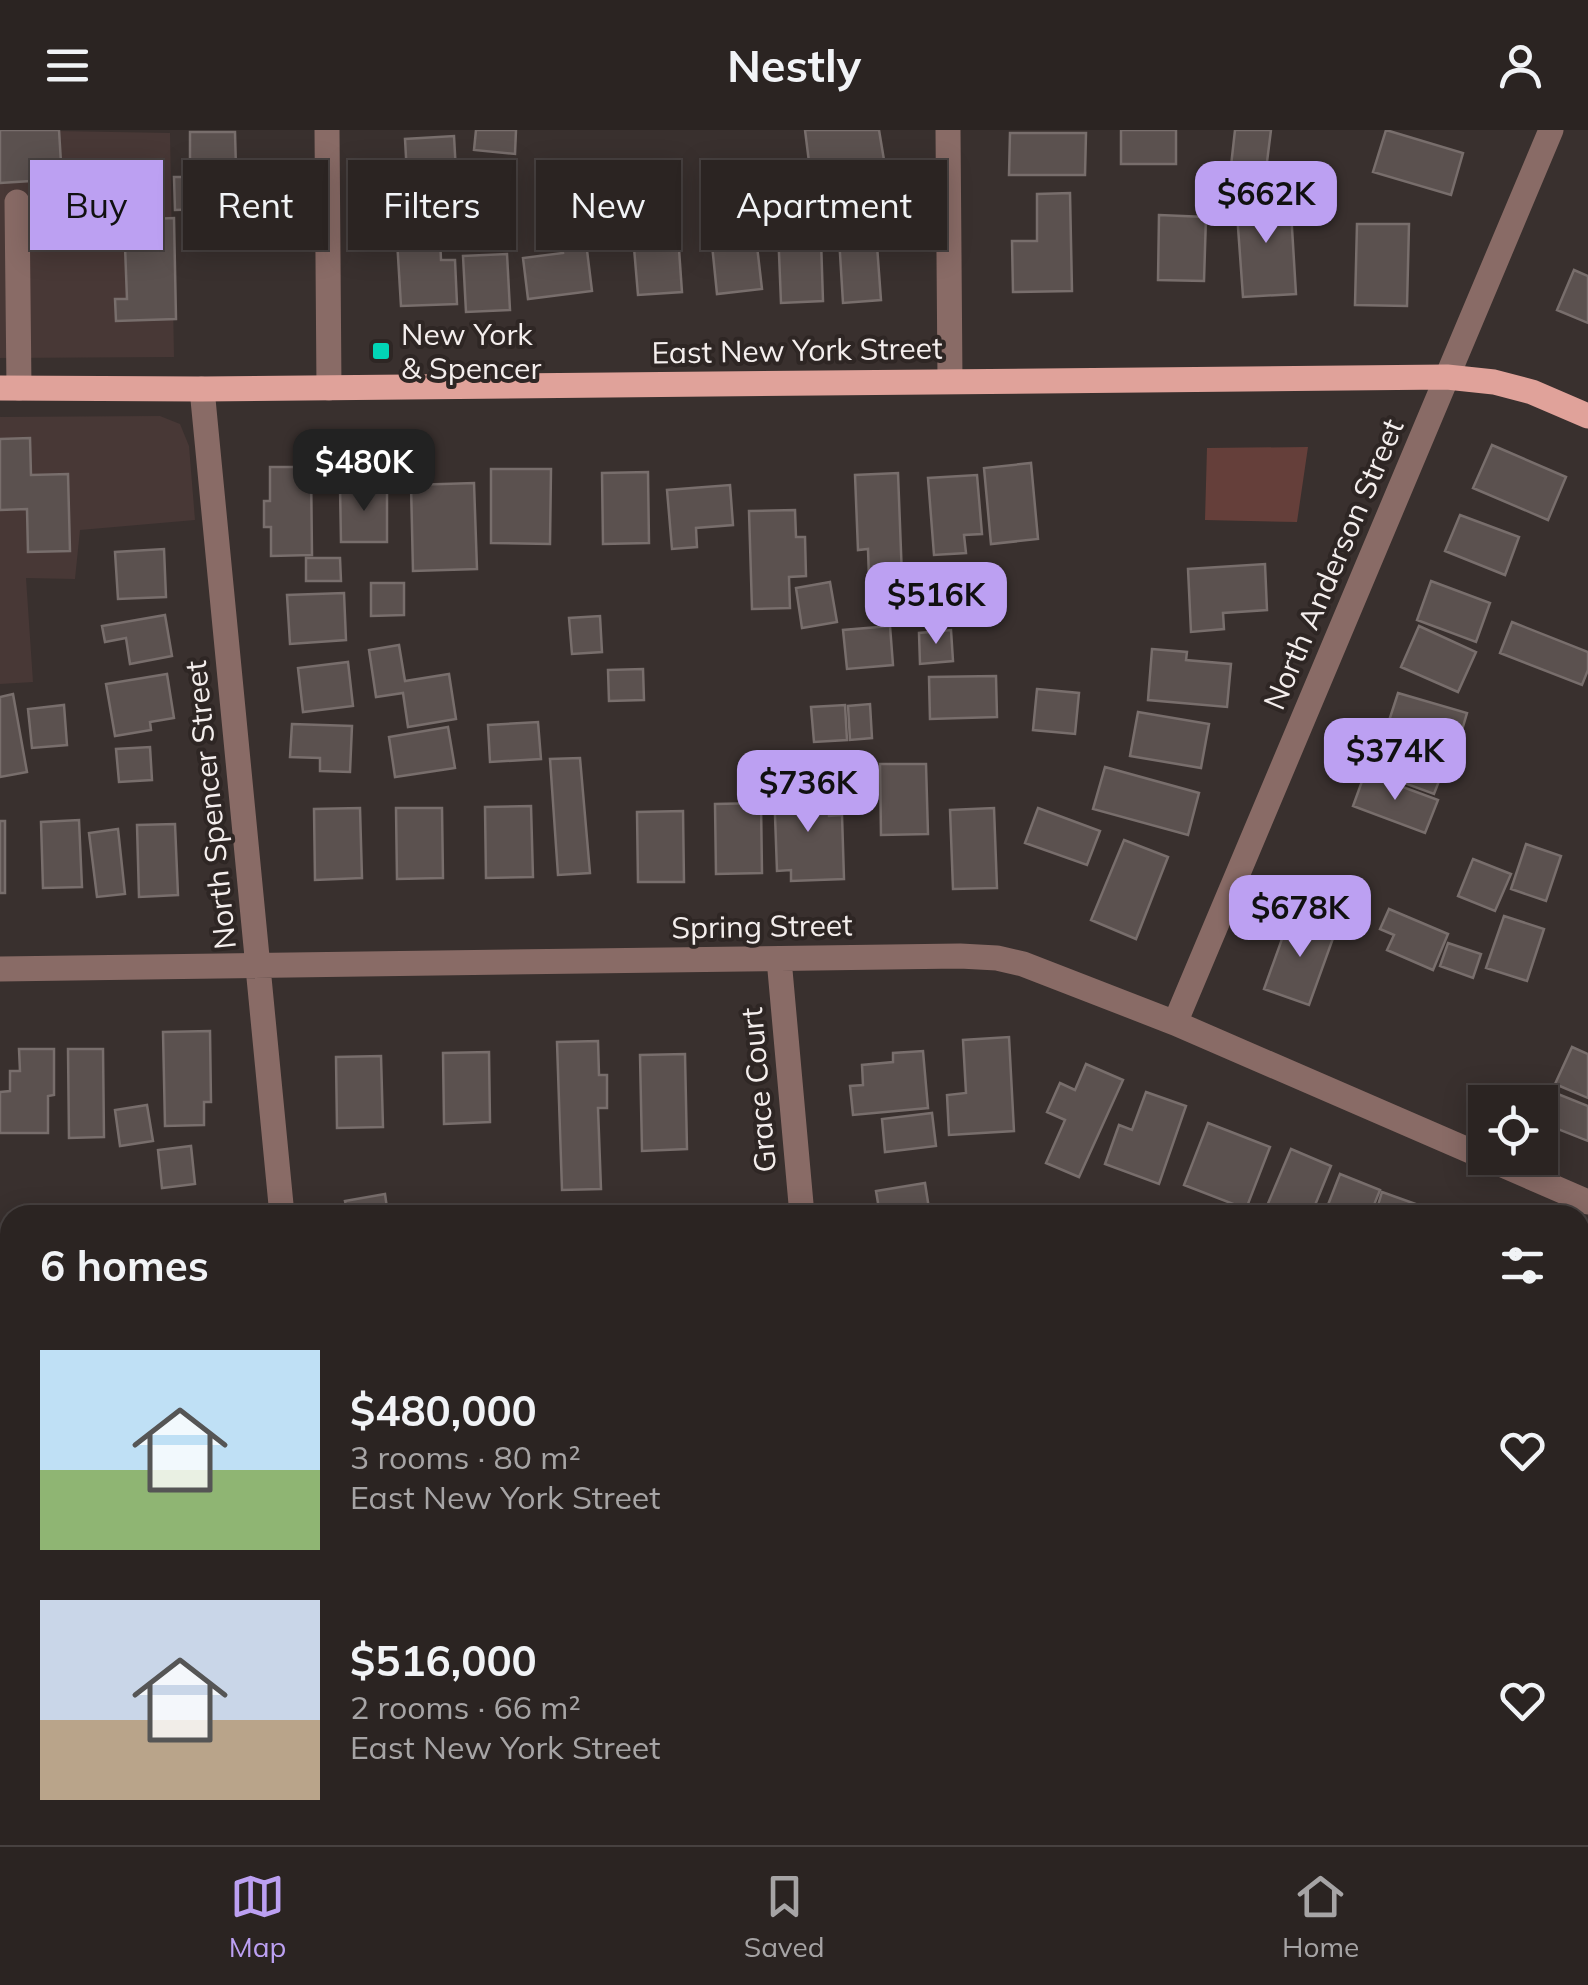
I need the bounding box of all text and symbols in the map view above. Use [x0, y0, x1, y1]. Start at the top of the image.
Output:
text: Nestly [727, 37, 861, 93]
icon: menu [40, 38, 95, 93]
icon: person [1493, 38, 1548, 93]
chip: Buy [30, 160, 163, 250]
chip: Rent [183, 160, 328, 250]
chip: Filters [348, 160, 516, 250]
chip: New [536, 160, 681, 250]
chip: Apartment [701, 160, 947, 250]
pin: $662K [1196, 161, 1336, 246]
text: $662K [1217, 173, 1315, 213]
place label: New York & Spencer [401, 315, 541, 387]
street label: East New York Street [651, 328, 943, 372]
marker: New York & Spencer [370, 340, 392, 362]
street label: North Anderson Street [1255, 413, 1411, 715]
pin: $480K [294, 429, 434, 514]
text: $480K [315, 441, 413, 481]
pin: $516K [866, 562, 1006, 647]
text: $516K [887, 574, 985, 614]
street label: North Spencer Street [176, 659, 244, 951]
pin: $374K [1325, 718, 1465, 803]
text: $374K [1346, 730, 1444, 770]
pin: $736K [738, 750, 878, 835]
text: $736K [759, 762, 857, 802]
pin: $678K [1230, 875, 1370, 960]
text: $678K [1251, 887, 1349, 927]
street label: Spring Street [671, 905, 853, 947]
street label: Grace Court [732, 1006, 784, 1174]
map controls [1468, 1085, 1558, 1175]
button: locate [1468, 1085, 1558, 1175]
icon: filters [1495, 1238, 1550, 1293]
text: 6 homes [40, 1239, 209, 1292]
text: $480,000 [350, 1384, 537, 1437]
icon: home [120, 1390, 240, 1510]
icon: heart [1495, 1423, 1550, 1478]
text: 3 rooms · 80 m² [350, 1437, 581, 1477]
text: East New York Street [350, 1477, 660, 1517]
text: $516,000 [350, 1634, 537, 1687]
icon: home [120, 1640, 240, 1760]
icon: heart [1495, 1673, 1550, 1728]
text: 2 rooms · 66 m² [350, 1687, 581, 1727]
text: East New York Street [350, 1727, 660, 1767]
tab: Map [229, 1869, 286, 1964]
tab: Saved [744, 1869, 825, 1964]
tab: Home [1282, 1869, 1359, 1964]

